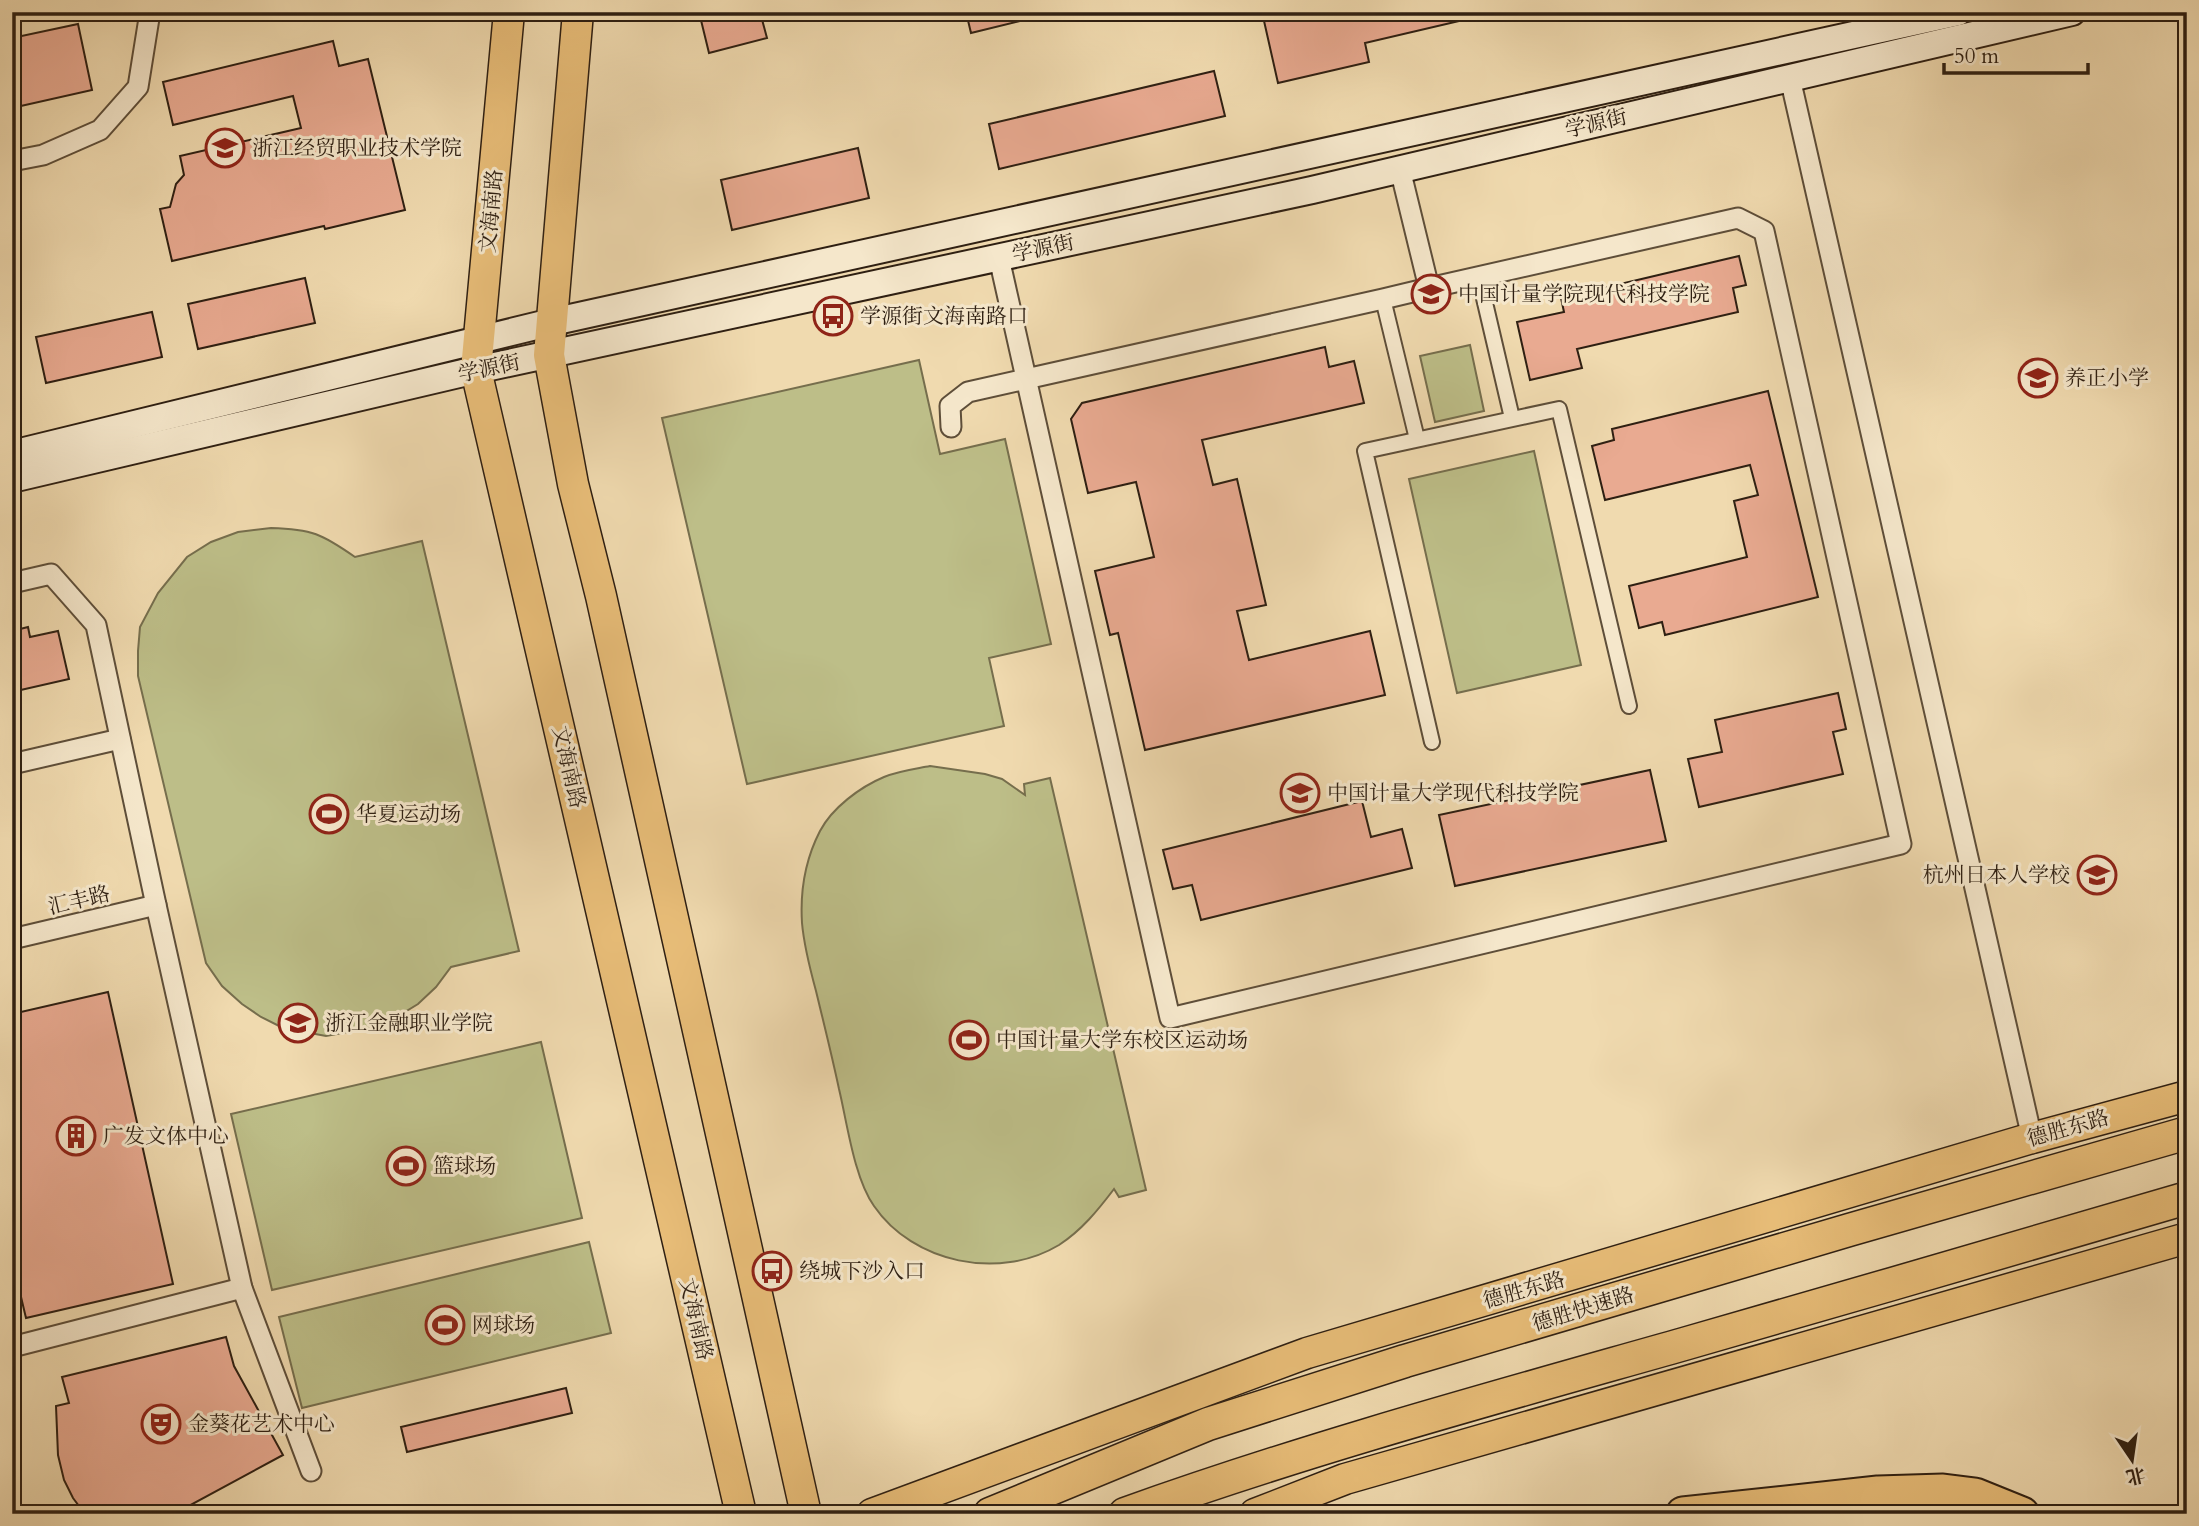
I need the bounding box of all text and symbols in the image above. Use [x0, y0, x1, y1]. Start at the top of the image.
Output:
scale bar [1944, 32, 2087, 76]
text: 50 m [1954, 42, 1999, 71]
street label: 学源街 [1562, 102, 1630, 145]
school or university icon: 浙江经贸职业技术学院 [204, 127, 246, 169]
place label: 浙江经贸职业技术学院 [252, 134, 462, 163]
street label: 文海南路 [473, 168, 510, 254]
street label: 学源街 [1009, 228, 1077, 269]
school or university icon: 中国计量学院现代科技学院 [1410, 273, 1452, 315]
place label: 中国计量学院现代科技学院 [1458, 280, 1710, 309]
bus stop icon: 学源街文海南路口 [812, 295, 854, 337]
place label: 学源街文海南路口 [860, 302, 1028, 331]
street label: 学源街 [455, 348, 523, 389]
school or university icon: 养正小学 [2017, 357, 2059, 399]
place label: 养正小学 [2065, 364, 2149, 393]
street label: 文海南路 [545, 723, 592, 811]
school or university icon: 中国计量大学现代科技学院 [1279, 772, 1321, 814]
place label: 中国计量大学现代科技学院 [1327, 779, 1579, 808]
sports icon: 华夏运动场 [308, 793, 350, 835]
place label: 华夏运动场 [356, 800, 461, 829]
school or university icon: 杭州日本人学校 [2076, 854, 2118, 896]
place label: 杭州日本人学校 [1923, 861, 2070, 890]
street label: 汇丰路 [45, 879, 113, 922]
school or university icon: 浙江金融职业学院 [277, 1002, 319, 1044]
place label: 浙江金融职业学院 [325, 1009, 493, 1038]
sports icon: 中国计量大学东校区运动场 [948, 1019, 990, 1061]
place label: 中国计量大学东校区运动场 [996, 1026, 1248, 1055]
street label: 德胜东路 [2024, 1103, 2113, 1154]
building icon: 广发文体中心 [55, 1115, 97, 1157]
place label: 广发文体中心 [103, 1122, 229, 1151]
sports icon: 篮球场 [385, 1145, 427, 1187]
place label: 篮球场 [433, 1152, 496, 1181]
bus stop icon: 绕城下沙入口 [751, 1250, 793, 1292]
place label: 绕城下沙入口 [799, 1257, 925, 1286]
street label: 德胜东路 [1480, 1265, 1569, 1316]
street label: 文海南路 [672, 1275, 719, 1363]
street label: 德胜快速路 [1529, 1280, 1638, 1339]
sports icon: 网球场 [424, 1304, 466, 1346]
place label: 网球场 [472, 1311, 535, 1340]
theatre icon: 金葵花艺术中心 [140, 1403, 182, 1445]
place label: 金葵花艺术中心 [188, 1410, 335, 1439]
north arrow [2098, 1424, 2168, 1494]
text: 北 [2123, 1461, 2148, 1490]

